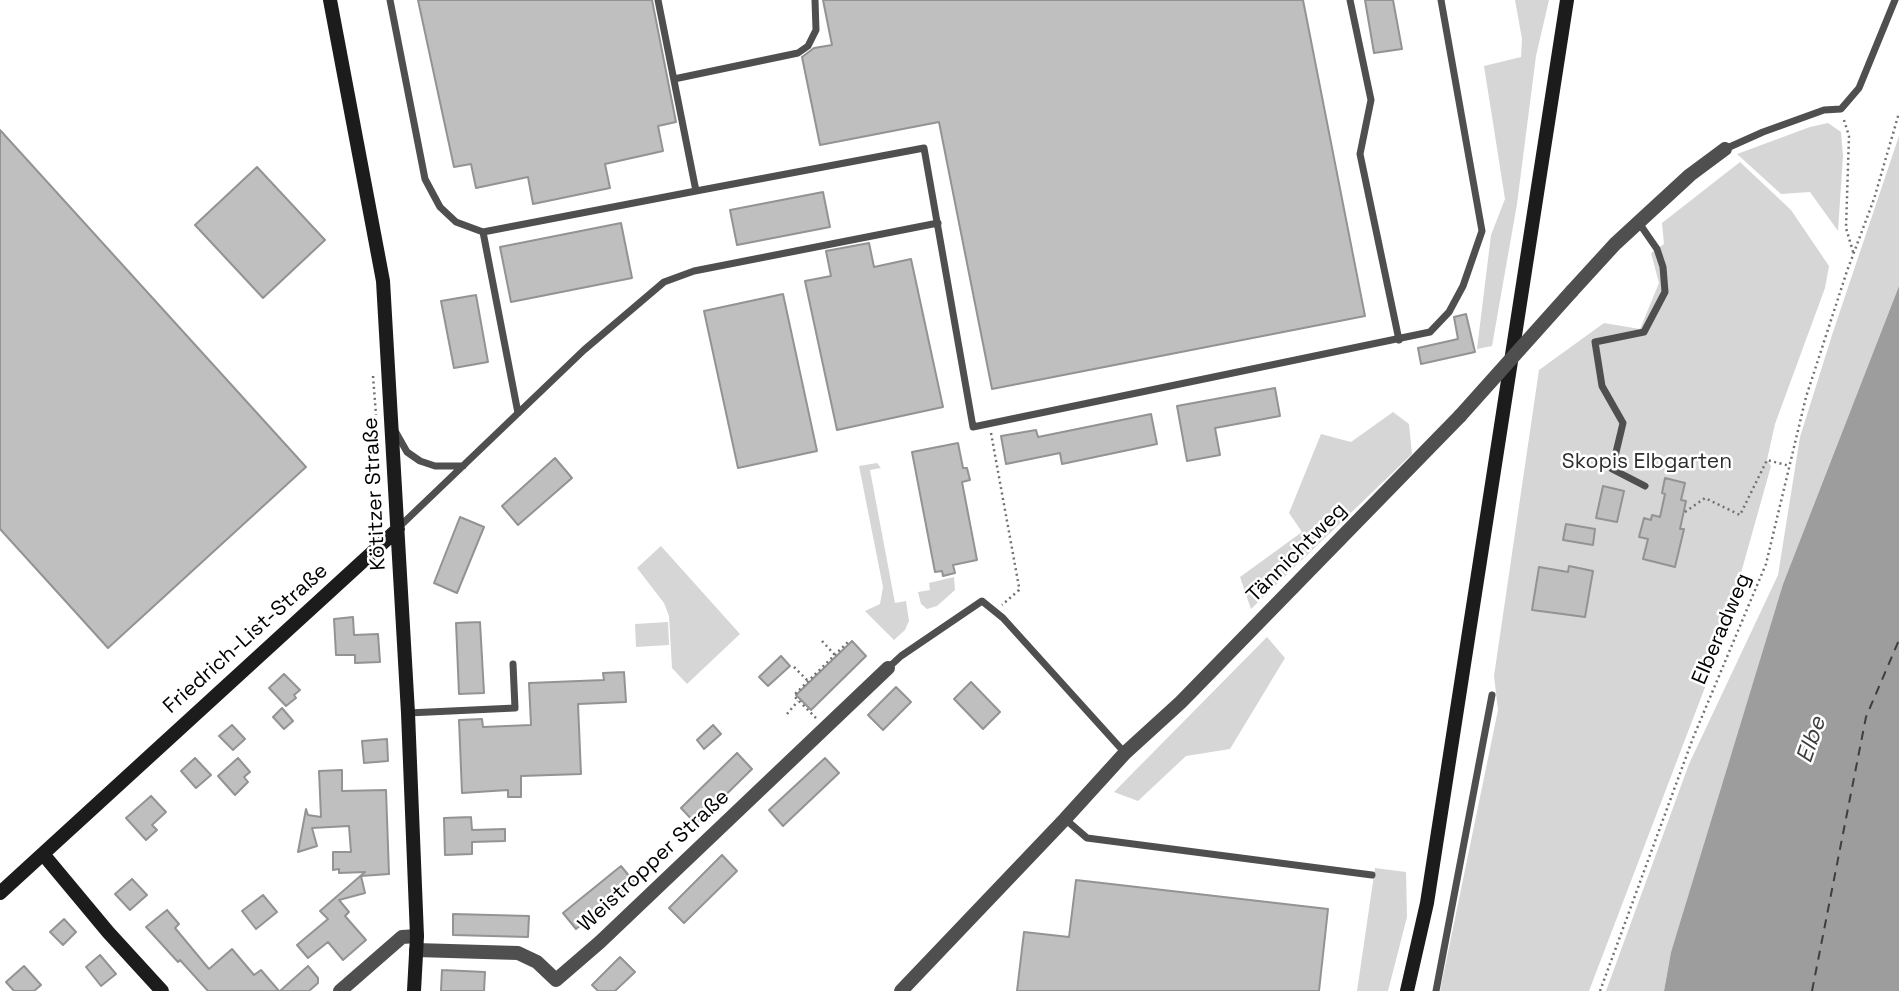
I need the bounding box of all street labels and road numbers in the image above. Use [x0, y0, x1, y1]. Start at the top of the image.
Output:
street label: Kötitzer Straße [358, 417, 392, 571]
street label: Tännichtweg [1242, 498, 1352, 608]
street label: Friedrich-List-Straße [159, 559, 333, 719]
street label: Elberadweg [1687, 570, 1757, 688]
street label: Weistropper Straße [573, 785, 735, 937]

